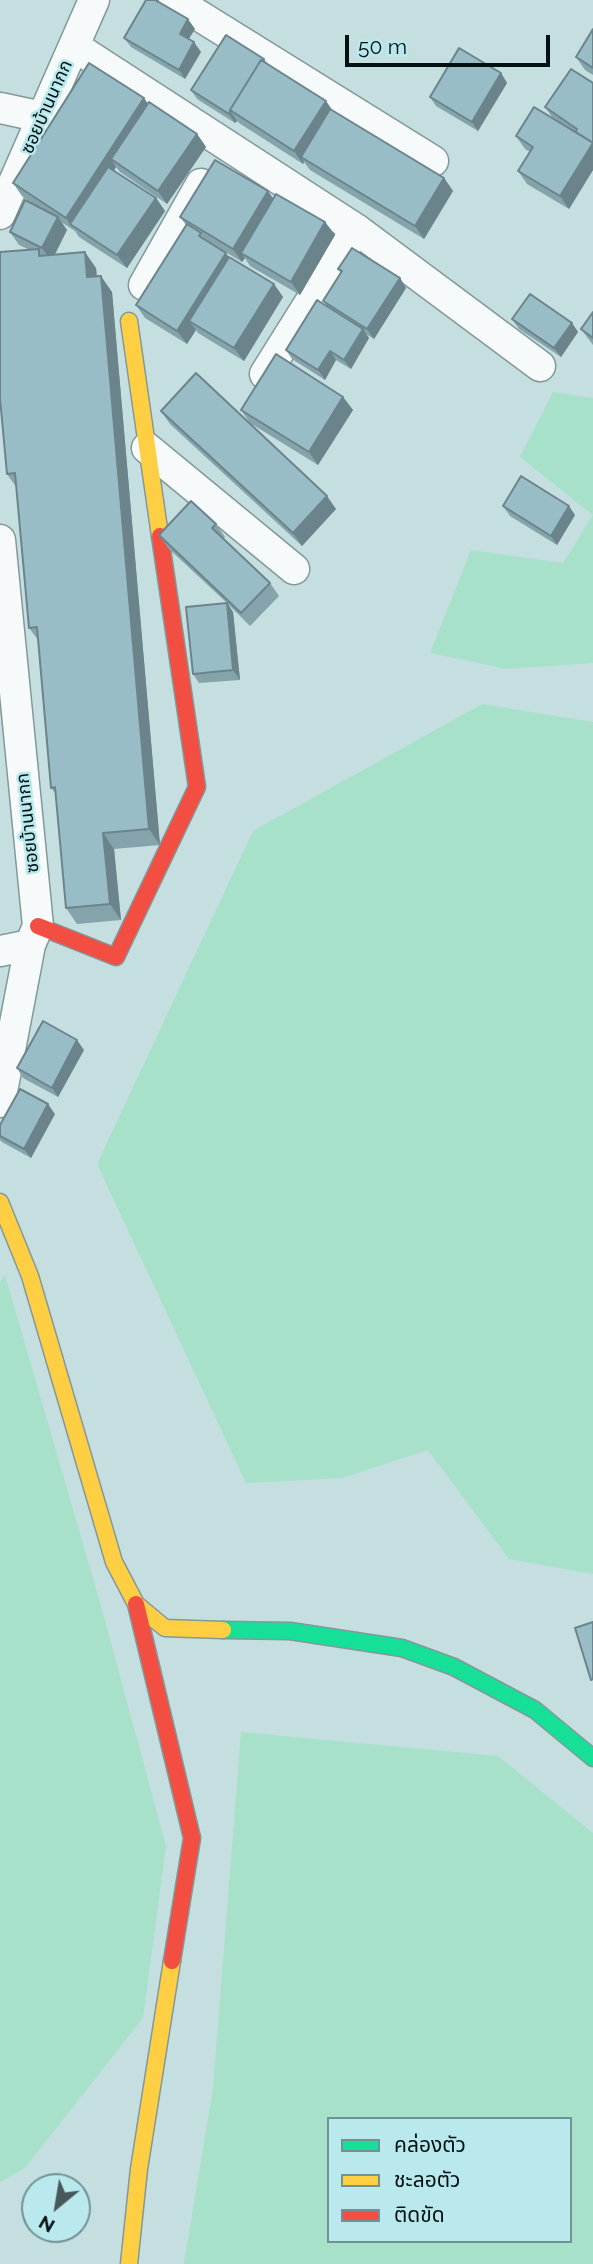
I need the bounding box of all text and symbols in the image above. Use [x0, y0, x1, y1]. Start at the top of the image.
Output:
scale bar [348, 21, 553, 65]
text: 50 m [358, 34, 407, 59]
street label: ซอยบ้านนากก [17, 57, 77, 157]
street label: ซอยบ้านนากก [12, 772, 44, 874]
legend [327, 2117, 572, 2243]
text: คล่องตัว [394, 2132, 466, 2157]
text: ชะลอตัว [394, 2167, 460, 2192]
north arrow [21, 2173, 91, 2243]
text: ติดขัด [394, 2202, 445, 2227]
text: N [35, 2211, 58, 2238]

